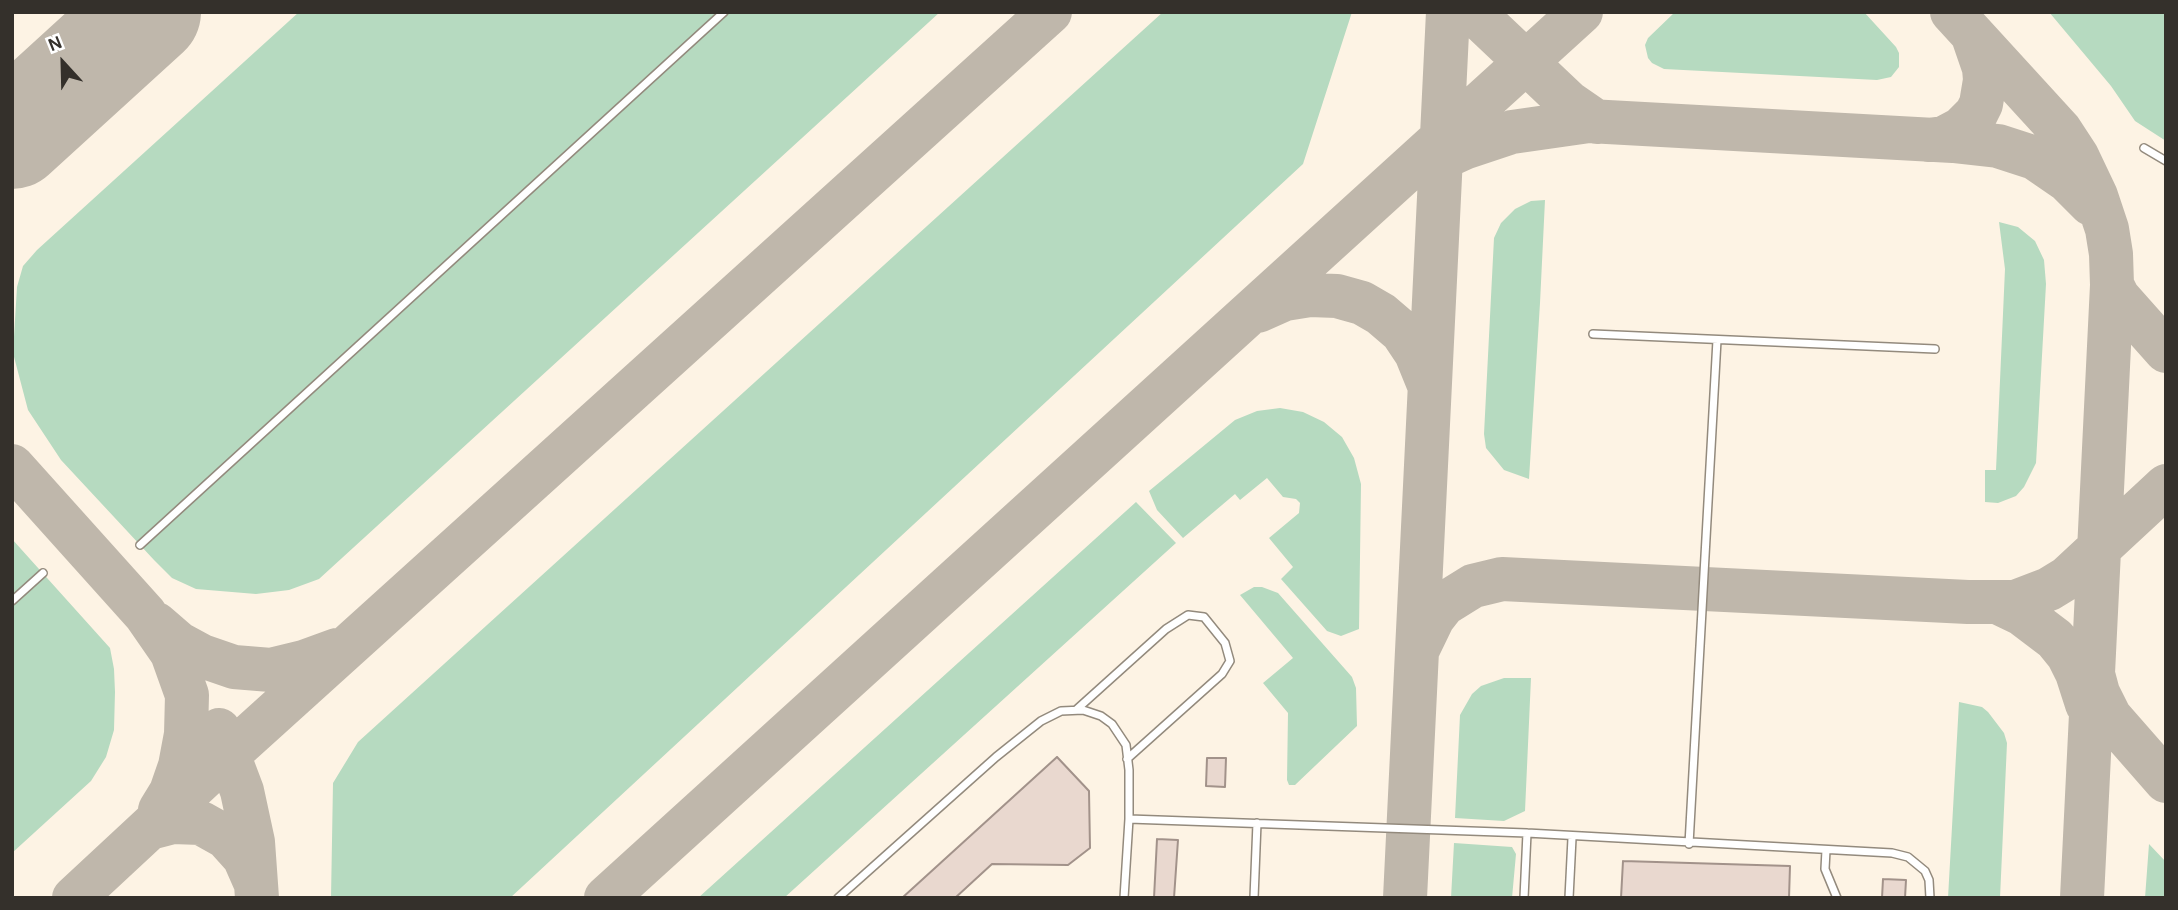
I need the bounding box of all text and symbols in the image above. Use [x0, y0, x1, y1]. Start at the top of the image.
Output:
north arrow [28, 28, 98, 98]
text: N [45, 31, 66, 56]

